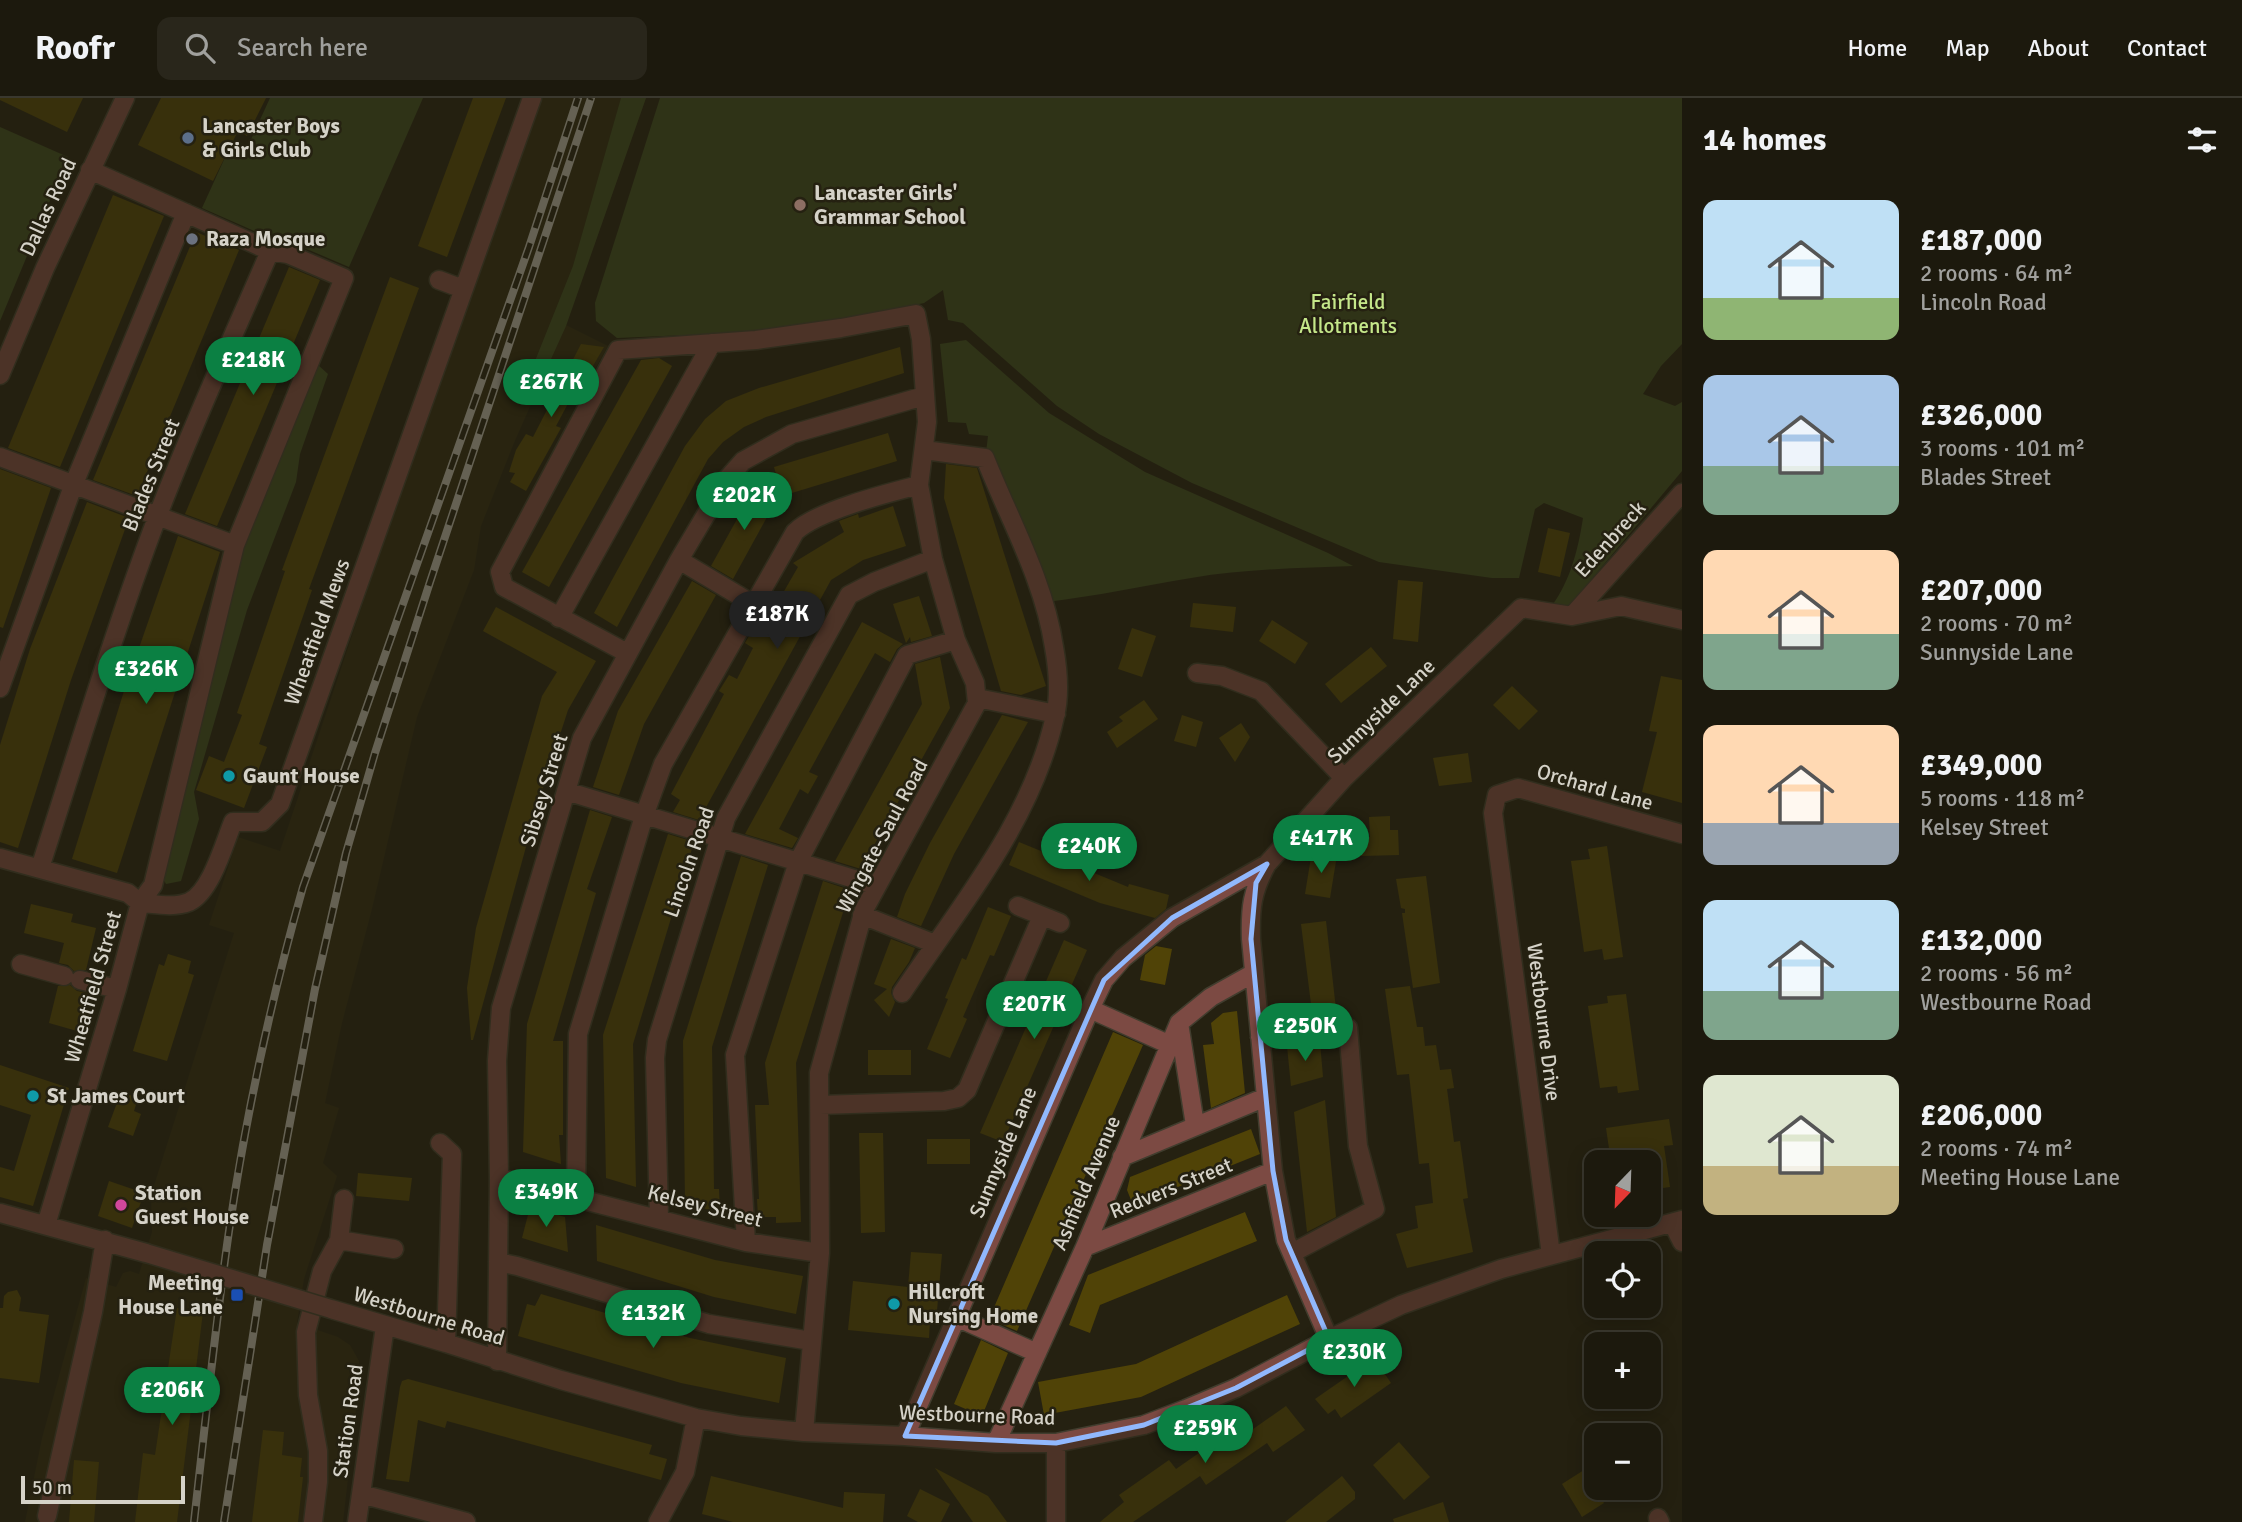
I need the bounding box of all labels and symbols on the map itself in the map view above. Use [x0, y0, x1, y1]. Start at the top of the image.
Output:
place label: Lancaster Boys & Girls Club [202, 113, 340, 163]
marker: Lancaster Boys & Girls Club [180, 130, 196, 146]
street label: Dallas Road [14, 154, 82, 260]
place label: Lancaster Girls' Grammar School [814, 180, 966, 230]
marker: Lancaster Girls' Grammar School [792, 197, 808, 213]
place label: Raza Mosque [206, 226, 325, 252]
marker: Raza Mosque [184, 231, 200, 247]
park label: Fairfield Allotments [1299, 289, 1397, 339]
pin: £218K [204, 338, 302, 397]
pin: £267K [502, 360, 600, 419]
street label: Blades Street [117, 415, 185, 535]
pin: £202K [695, 472, 793, 532]
street label: Edenbreck [1569, 495, 1651, 583]
street label: Wheatfield Mews [278, 555, 356, 709]
pin: £187K [728, 592, 826, 651]
pin: £326K [97, 646, 195, 706]
street label: Sunnyside Lane [1322, 653, 1440, 769]
street label: Sibsey Street [514, 730, 574, 850]
street label: Wingate-Saul Road [830, 754, 934, 918]
street label: Orchard Lane [1534, 758, 1656, 816]
place label: Gaunt House [243, 763, 360, 789]
marker: Gaunt House [221, 768, 237, 784]
street label: Lincoln Road [658, 803, 720, 921]
pin: £417K [1272, 816, 1370, 875]
pin: £240K [1040, 824, 1138, 883]
street label: Wheatfield Street [59, 908, 127, 1066]
street label: Westbourne Drive [1521, 942, 1567, 1102]
pin: £207K [985, 982, 1083, 1041]
pin: £250K [1256, 1004, 1354, 1063]
street label: Sunnyside Lane [964, 1082, 1042, 1222]
place label: St James Court [47, 1083, 185, 1109]
marker: St James Court [25, 1088, 41, 1104]
street label: Ashfield Avenue [1046, 1112, 1126, 1254]
north arrow [1584, 1150, 1661, 1227]
street label: Redvers Street [1106, 1152, 1236, 1224]
pin: £349K [497, 1170, 595, 1229]
street label: Kelsey Street [645, 1179, 765, 1233]
place label: Station Guest House [135, 1180, 249, 1230]
marker: Station Guest House [113, 1197, 129, 1213]
place label: Meeting House Lane [118, 1270, 223, 1320]
place label: Hillcroft Nursing Home [908, 1279, 1038, 1329]
street label: Westbourne Road [350, 1281, 508, 1351]
marker: Meeting House Lane [229, 1287, 245, 1303]
pin: £132K [604, 1290, 702, 1350]
marker: Hillcroft Nursing Home [886, 1296, 902, 1312]
pin: £230K [1305, 1330, 1403, 1389]
street label: Station Road [327, 1362, 369, 1480]
pin: £206K [123, 1368, 221, 1427]
street label: Westbourne Road [898, 1399, 1056, 1431]
pin: £259K [1156, 1406, 1254, 1465]
scale bar [21, 1473, 186, 1505]

